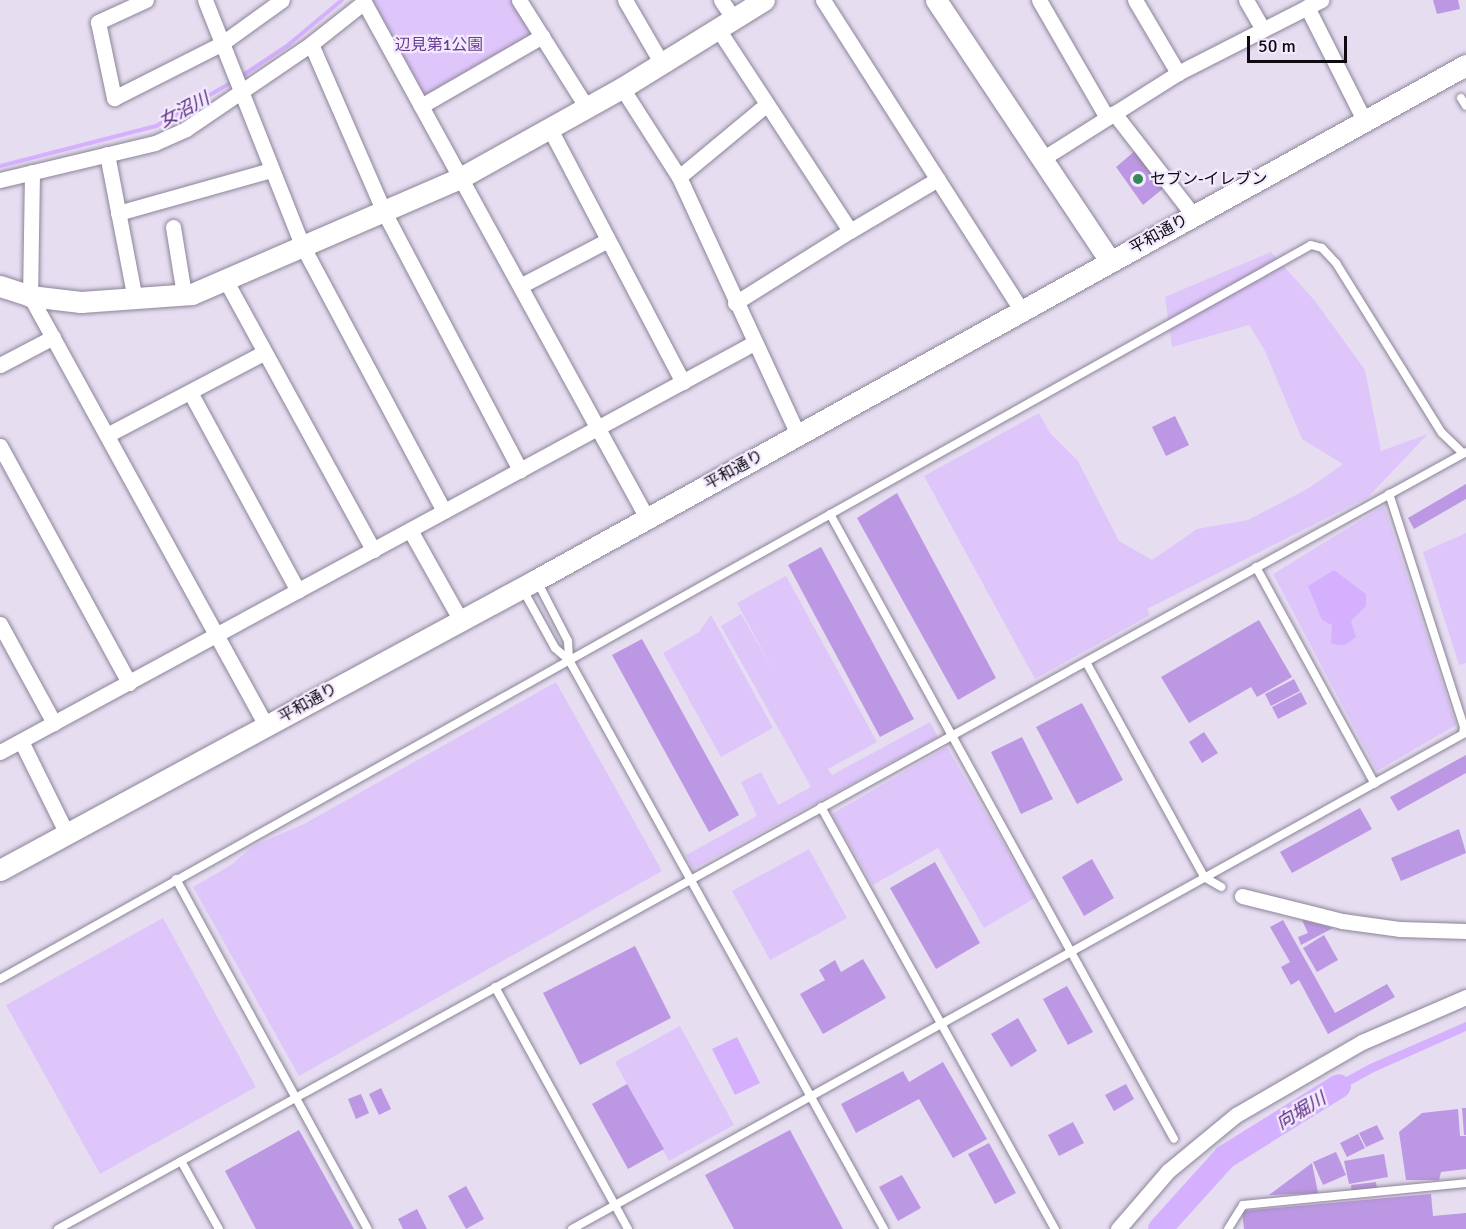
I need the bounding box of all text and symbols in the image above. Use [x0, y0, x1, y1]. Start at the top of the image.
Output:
scale bar [1250, 24, 1350, 62]
park label: 辺見第1公園 [395, 35, 483, 55]
text: 50 m [1258, 35, 1296, 57]
water label: 女沼川 [155, 88, 213, 132]
place label: セブン-イレブン [1150, 169, 1268, 189]
marker: セブン-イレブン [1131, 172, 1145, 186]
street label: 平和通り [1126, 210, 1192, 258]
street label: 平和通り [701, 446, 767, 494]
street label: 平和通り [275, 679, 341, 727]
water label: 向堀川 [1272, 1088, 1330, 1134]

